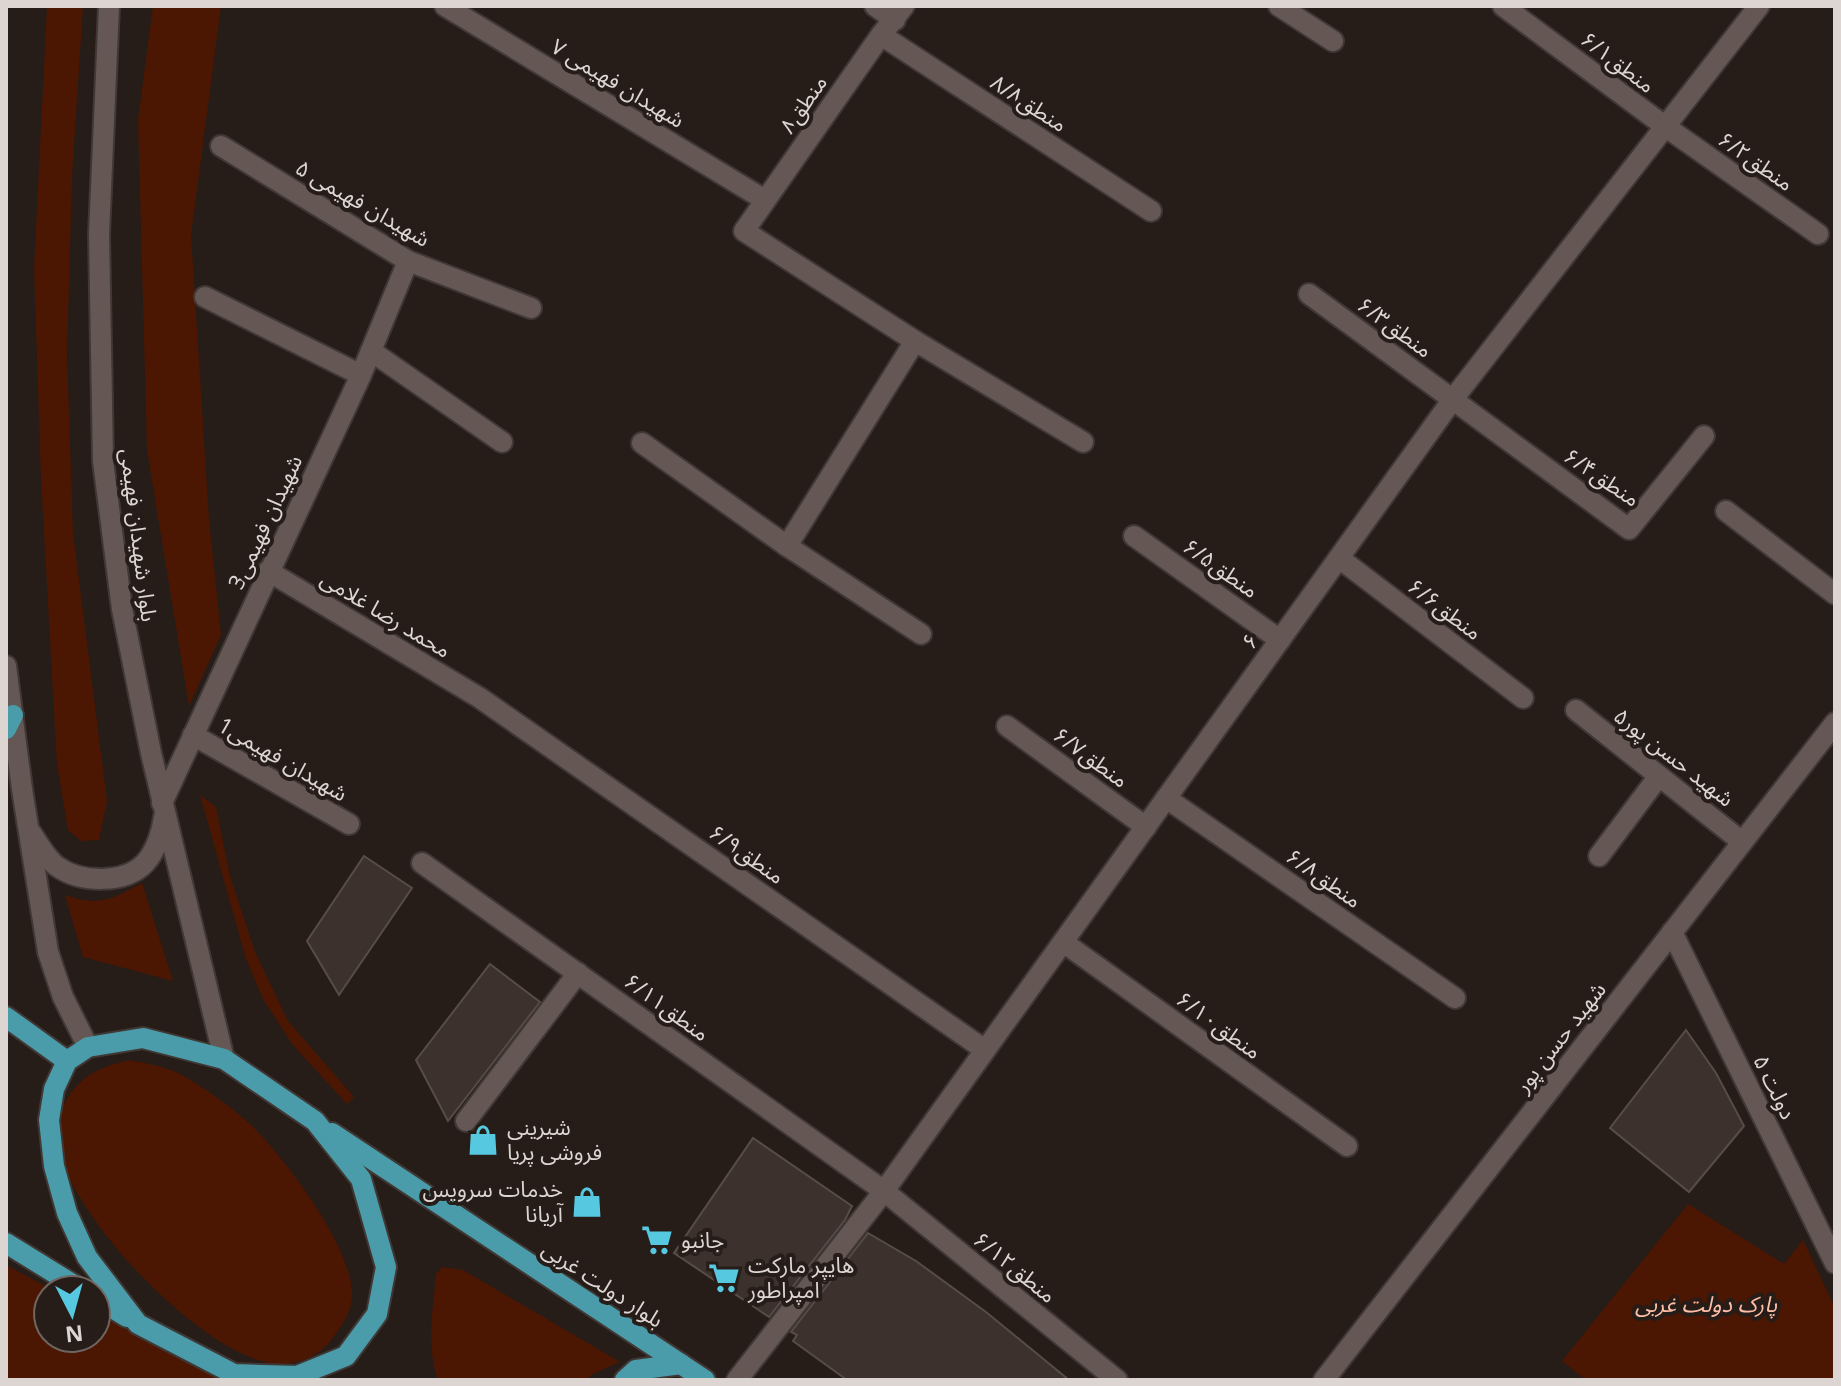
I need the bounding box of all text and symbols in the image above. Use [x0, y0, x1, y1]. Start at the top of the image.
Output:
street label: منطق۶/۱ [1569, 19, 1666, 107]
street label: شهیدان فهیمی ۷ [541, 25, 694, 142]
street label: منطق۸/۸ [980, 61, 1077, 147]
street label: منطق۸ [766, 65, 841, 144]
street label: منطق۶/۲ [1707, 118, 1804, 205]
street label: شهیدان فهیمی ۵ [286, 146, 439, 261]
street label: منطق۶/۳ [1346, 284, 1443, 372]
street label: منطق۶/۴ [1553, 435, 1650, 521]
street label: بلوار شهیدان فهیمی [105, 446, 171, 624]
street label: 3شهیدان فهیمی [214, 447, 317, 598]
street label: منطق۶/۵ [1172, 525, 1269, 612]
street label: محمد رضا غلامی [311, 557, 460, 672]
street label: منطق۶/۶ [1396, 566, 1493, 654]
street label: ۶ [1229, 623, 1273, 660]
street label: شهید حسن پور۵ [1602, 695, 1745, 821]
street label: 1شهیدان فهیمی [208, 704, 357, 816]
street label: منطق۶/۷ [1042, 714, 1139, 802]
street label: منطق۶/۹ [698, 811, 795, 898]
street label: منطق۶/۸ [1275, 835, 1372, 922]
street label: منطق۶/۱۱ [613, 960, 720, 1055]
street label: شهید حسن پور [1501, 971, 1620, 1105]
street label: منطق۶/۱۰ [1165, 978, 1272, 1073]
street label: ۵ دولت [1738, 1047, 1810, 1128]
place label: شیرینی فروشی پریا [507, 1105, 602, 1176]
shop icon: شیرینی فروشی پریا [466, 1123, 500, 1157]
place label: خدمات سرویس آریانا [423, 1167, 565, 1238]
shop icon: خدمات سرویس آریانا [570, 1185, 604, 1219]
place label: جانبو [681, 1218, 724, 1264]
street label: منطق۶/۱۲ [962, 1219, 1067, 1317]
supermarket icon: جانبو [640, 1223, 674, 1257]
street label: بلوار دولت غربی [532, 1228, 673, 1342]
place label: هایپر مارکت امپراطور [747, 1243, 855, 1314]
supermarket icon: هایپر مارکت امپراطور [707, 1261, 741, 1295]
north arrow [32, 1274, 112, 1354]
park label: پارک دولت غربی [1635, 1282, 1778, 1328]
text: N [63, 1309, 85, 1357]

